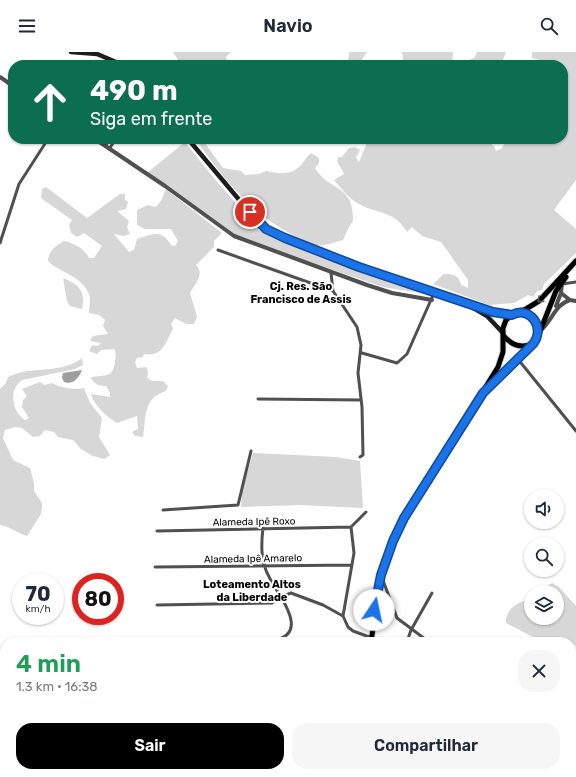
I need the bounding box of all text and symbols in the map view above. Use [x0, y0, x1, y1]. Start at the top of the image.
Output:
icon: menu [16, 15, 38, 37]
text: Navio [263, 15, 313, 37]
icon: search [538, 15, 560, 37]
text: 490 m [90, 74, 178, 107]
icon: ahead [24, 76, 76, 128]
text: Siga em frente [90, 108, 212, 130]
pin [233, 195, 267, 229]
icon: arrive [239, 201, 261, 223]
district label: Cj. Res. São Francisco de Assis [250, 280, 352, 306]
one-way arrow [537, 295, 544, 302]
map controls [524, 489, 564, 625]
button: sound [524, 489, 564, 529]
street label: Alameda Ipê Roxo [212, 515, 296, 529]
button: search [524, 537, 564, 577]
street label: Alameda Ipê Amarelo [204, 552, 302, 566]
speed limit sign: 80 [72, 573, 124, 625]
district label: Loteamento Altos da Liberdade [203, 578, 301, 604]
text: 70 [25, 582, 51, 606]
button: layers [524, 585, 564, 625]
position arrow [353, 589, 395, 631]
text: km/h [26, 603, 50, 615]
text: 4 min [16, 650, 81, 678]
button: close [518, 650, 560, 692]
text: 1.3 km · 16:38 [16, 679, 98, 694]
button: Sair [16, 723, 284, 769]
button: Compartilhar [292, 723, 560, 769]

